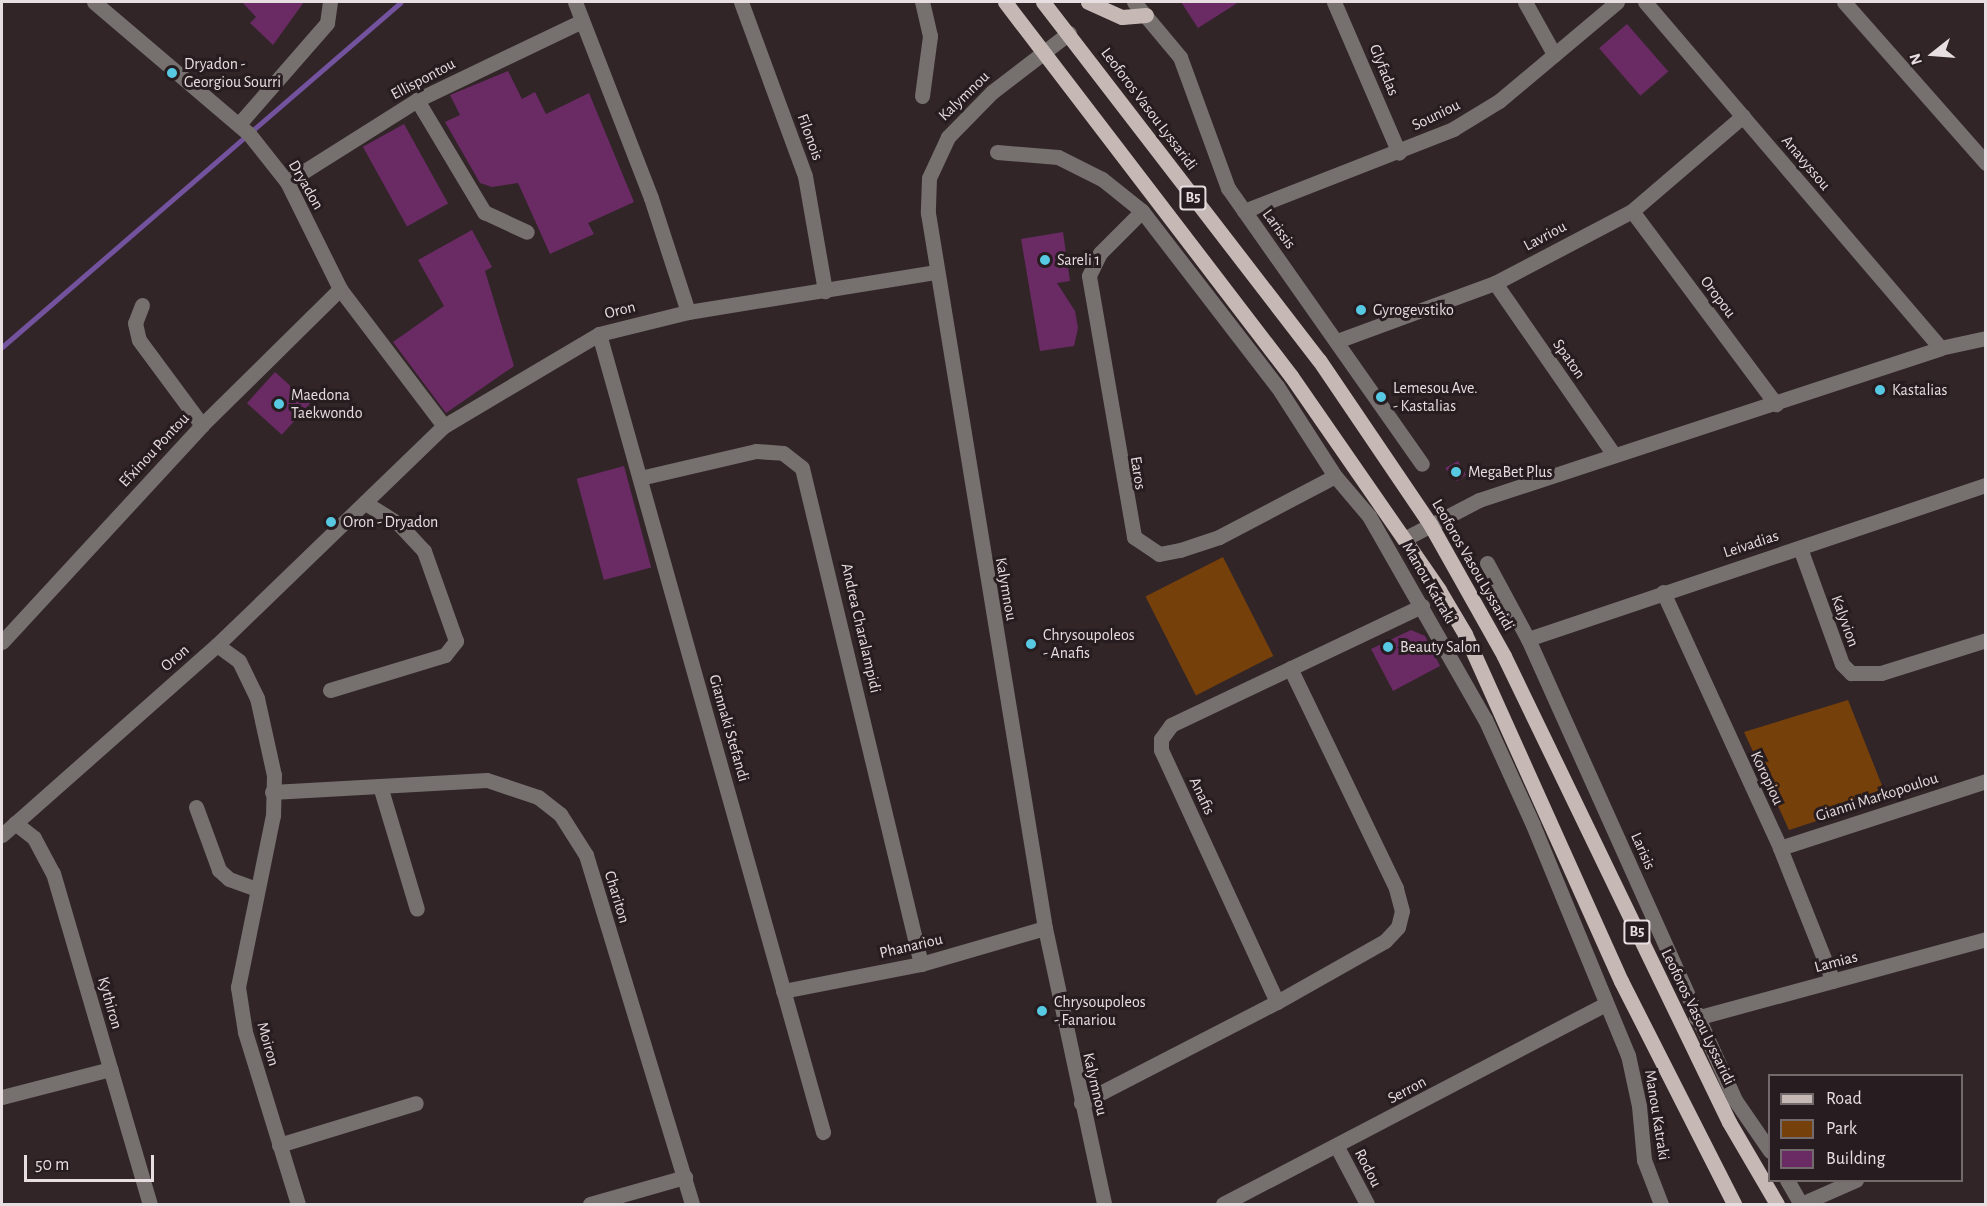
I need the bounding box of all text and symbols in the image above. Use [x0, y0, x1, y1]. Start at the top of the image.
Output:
north arrow [1903, 24, 1963, 84]
street label: Glyfadas [1365, 41, 1403, 99]
street label: Leoforos Vasou Lyssaridi [1097, 44, 1201, 174]
text: N [1907, 52, 1925, 67]
place label: Dryadon - Georgiou Sourri [184, 54, 281, 92]
street label: Ellispontou [387, 54, 459, 104]
marker: Dryadon - Georgiou Sourri [165, 66, 179, 80]
street label: Kalymnou [934, 67, 994, 125]
street label: Souniou [1409, 95, 1463, 135]
street label: Filonois [793, 111, 827, 163]
street label: Anavyssou [1777, 132, 1835, 194]
street label: Dryadon [284, 157, 328, 213]
road number: B5 [1178, 186, 1208, 210]
street label: Larissis [1258, 205, 1300, 253]
street label: Lavriou [1520, 217, 1570, 255]
place label: Sareli 1 [1057, 250, 1100, 270]
marker: Sareli 1 [1038, 253, 1052, 267]
street label: Oropou [1696, 272, 1740, 322]
street label: Oron [603, 297, 637, 323]
place label: Gyrogevstiko [1373, 300, 1454, 320]
marker: Gyrogevstiko [1354, 303, 1368, 317]
street label: Spaton [1549, 336, 1589, 382]
place label: Lemesou Ave. - Kastalias [1393, 378, 1478, 416]
place label: Kastalias [1892, 380, 1948, 400]
marker: Kastalias [1873, 383, 1887, 397]
place label: Maedona Taekwondo [291, 385, 362, 423]
marker: Lemesou Ave. - Kastalias [1374, 390, 1388, 404]
marker: Maedona Taekwondo [272, 397, 286, 411]
street label: Efxinou Pontou [115, 409, 193, 491]
street label: Earos [1126, 455, 1150, 491]
place label: MegaBet Plus [1468, 462, 1552, 482]
marker: MegaBet Plus [1449, 465, 1463, 479]
street label: Leoforos Vasou Lyssaridi [1428, 496, 1518, 634]
place label: Oron - Dryadon [343, 512, 438, 532]
marker: Oron - Dryadon [324, 515, 338, 529]
street label: Leivadias [1721, 526, 1781, 562]
street label: Manou Katraki [1398, 539, 1460, 627]
street label: Kalymnou [991, 556, 1021, 622]
street label: Andrea Charalampidi [837, 561, 885, 695]
street label: Kalyvion [1827, 593, 1863, 649]
place label: Chrysoupoleos - Anafis [1043, 625, 1135, 663]
marker: Chrysoupoleos - Anafis [1024, 637, 1038, 651]
place label: Beauty Salon [1400, 637, 1480, 657]
street label: Oron [157, 640, 193, 676]
marker: Beauty Salon [1381, 640, 1395, 654]
street label: Giannaki Stefandi [705, 672, 753, 784]
street label: Koropiou [1746, 748, 1788, 808]
street label: Gianni Markopoulou [1813, 768, 1941, 826]
street label: Anafis [1185, 774, 1219, 818]
street label: Larisis [1626, 829, 1660, 873]
street label: Chariton [600, 868, 634, 926]
road number: B5 [1622, 920, 1652, 944]
street label: Phanariou [877, 929, 945, 963]
street label: Leoforos Vasou Lyssaridi [1657, 946, 1739, 1088]
street label: Lamias [1812, 947, 1860, 977]
street label: Kythiron [93, 975, 127, 1031]
place label: Chrysoupoleos - Fanariou [1054, 992, 1146, 1030]
marker: Chrysoupoleos - Fanariou [1035, 1004, 1049, 1018]
street label: Moiron [253, 1020, 283, 1068]
street label: Kalymnou [1078, 1051, 1112, 1117]
street label: Manou Katraki [1640, 1068, 1674, 1162]
street label: Serron [1384, 1072, 1430, 1108]
legend [1768, 1074, 1963, 1182]
text: Road [1826, 1090, 1862, 1108]
text: Park [1826, 1120, 1857, 1138]
scale bar [27, 1143, 158, 1181]
street label: Rodou [1350, 1146, 1386, 1190]
text: Building [1826, 1150, 1885, 1168]
text: 50 m [35, 1156, 69, 1174]

